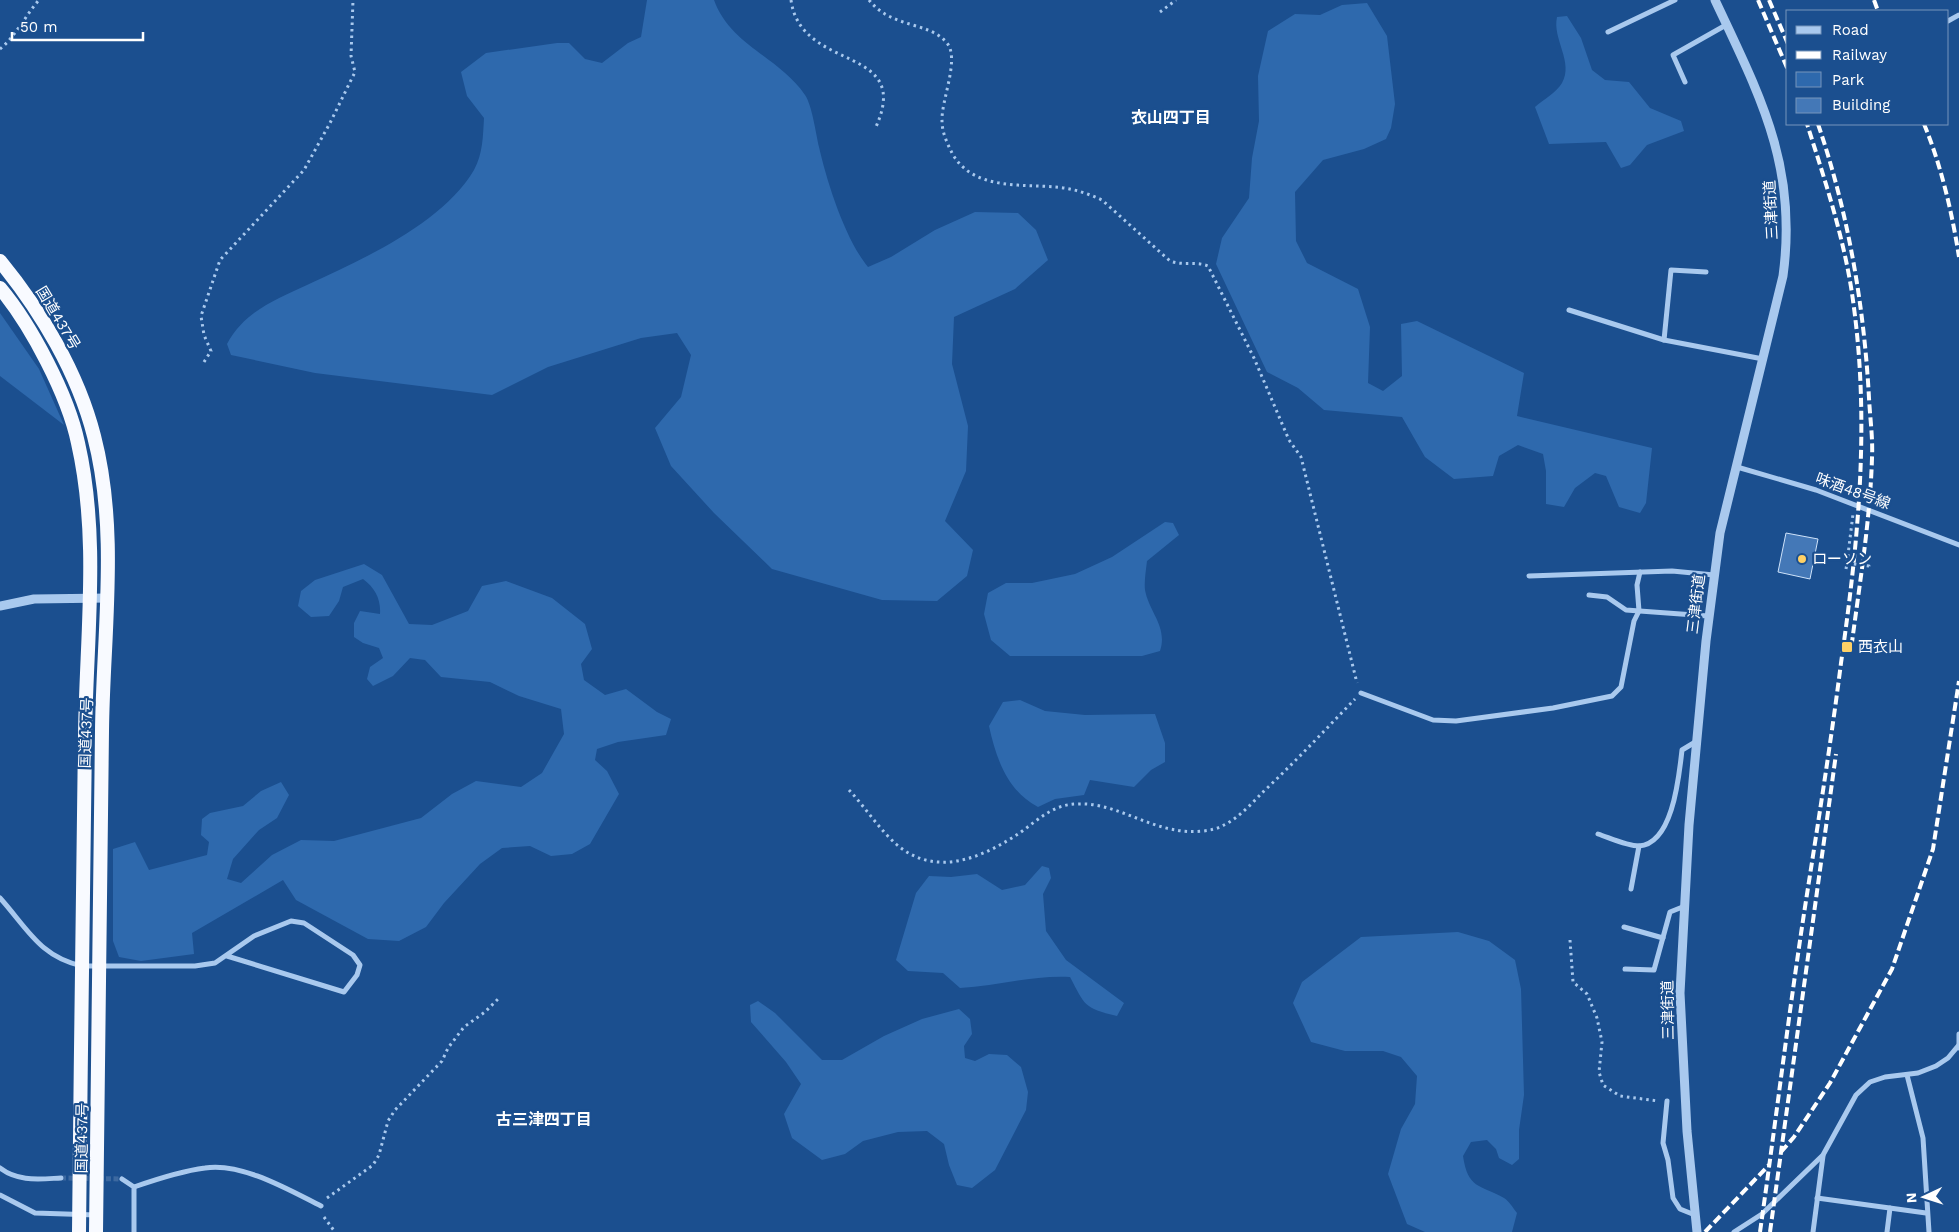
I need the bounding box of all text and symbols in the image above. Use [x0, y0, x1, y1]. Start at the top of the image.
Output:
scale bar [12, 10, 144, 42]
legend [1786, 10, 1949, 125]
text: 50 m [20, 18, 57, 36]
text: Road [1832, 21, 1869, 39]
text: Railway [1832, 46, 1887, 64]
text: Park [1832, 71, 1865, 89]
text: Building [1832, 96, 1890, 114]
district label: 衣山四丁目 [1131, 108, 1211, 127]
street label: 三津街道 [1760, 180, 1782, 240]
street label: 国道437号 [32, 283, 84, 353]
street label: 味酒48号線 [1813, 469, 1893, 513]
place label: ローソン [1812, 550, 1872, 568]
marker: ローソン [1796, 553, 1808, 565]
street label: 三津街道 [1683, 573, 1709, 635]
place label: 西衣山 [1858, 638, 1903, 656]
marker: 西衣山 [1840, 640, 1854, 654]
street label: 国道437号 [76, 697, 96, 769]
street label: 三津街道 [1658, 980, 1678, 1040]
street label: 国道437号 [72, 1102, 92, 1174]
district label: 古三津四丁目 [496, 1110, 592, 1129]
north arrow [1899, 1172, 1949, 1222]
text: N [1903, 1192, 1919, 1204]

